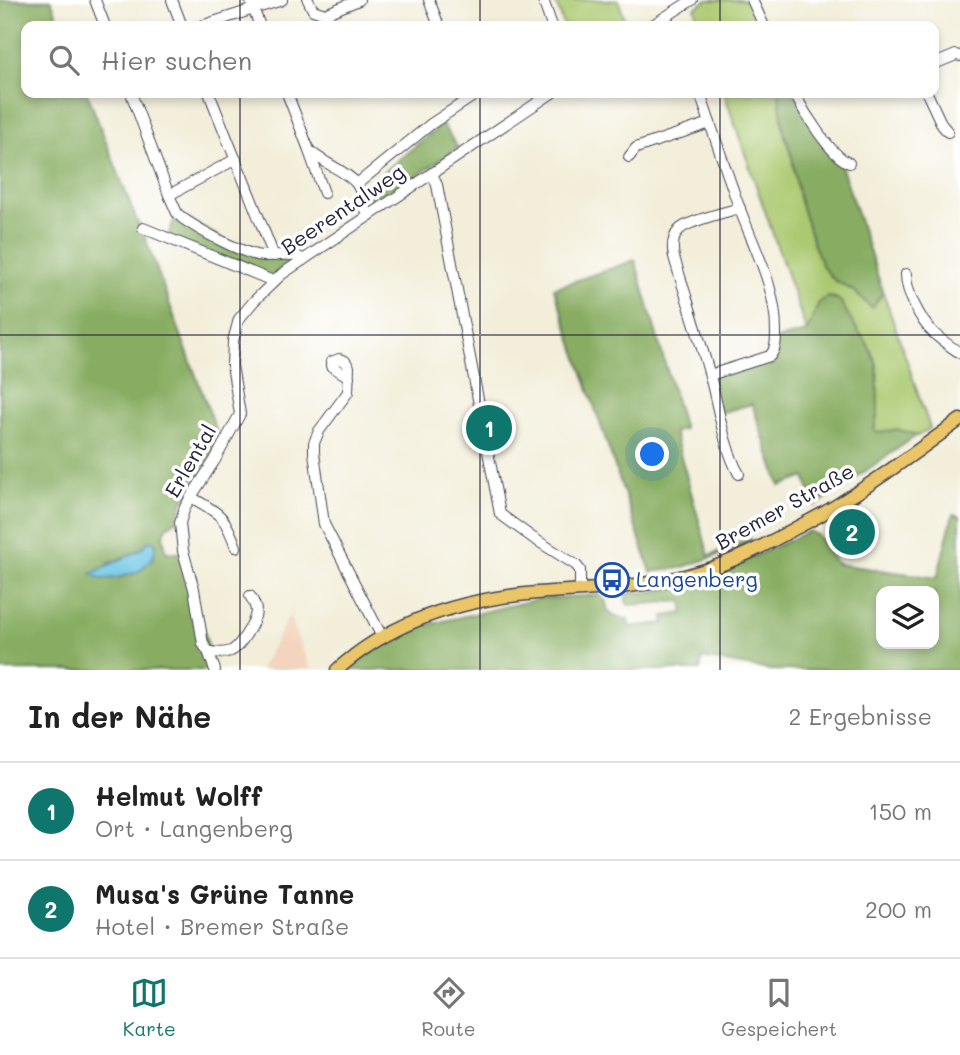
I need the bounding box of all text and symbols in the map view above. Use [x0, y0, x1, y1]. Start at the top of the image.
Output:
search box [21, 21, 939, 98]
icon: search [45, 41, 83, 79]
text: Hier suchen [101, 43, 252, 77]
street label: Beerentalweg [275, 157, 409, 260]
pin: 1 [466, 402, 512, 454]
street label: Erlental [158, 419, 221, 502]
your location [635, 437, 669, 471]
street label: Bremer Straße [710, 456, 858, 555]
pin: 2 [829, 506, 875, 558]
bus stop icon: Langenberg [593, 561, 631, 599]
place label: Langenberg [636, 565, 758, 592]
map controls [876, 586, 939, 649]
button: layers [876, 586, 939, 649]
text: In der Nähe [28, 696, 211, 736]
text: 2 Ergebnisse [789, 701, 932, 731]
text: Helmut Wolff [95, 779, 262, 813]
text: 1 [46, 796, 56, 826]
text: 150 m [868, 796, 932, 826]
text: Ort · Langenberg [95, 813, 293, 843]
text: Musa's Grüne Tanne [95, 877, 354, 911]
text: 2 [45, 894, 57, 924]
text: 200 m [865, 894, 932, 924]
text: Hotel · Bremer Straße [95, 911, 349, 941]
tab: Karte [123, 974, 176, 1041]
tab: Route [422, 974, 476, 1041]
tab: Gespeichert [721, 974, 837, 1041]

